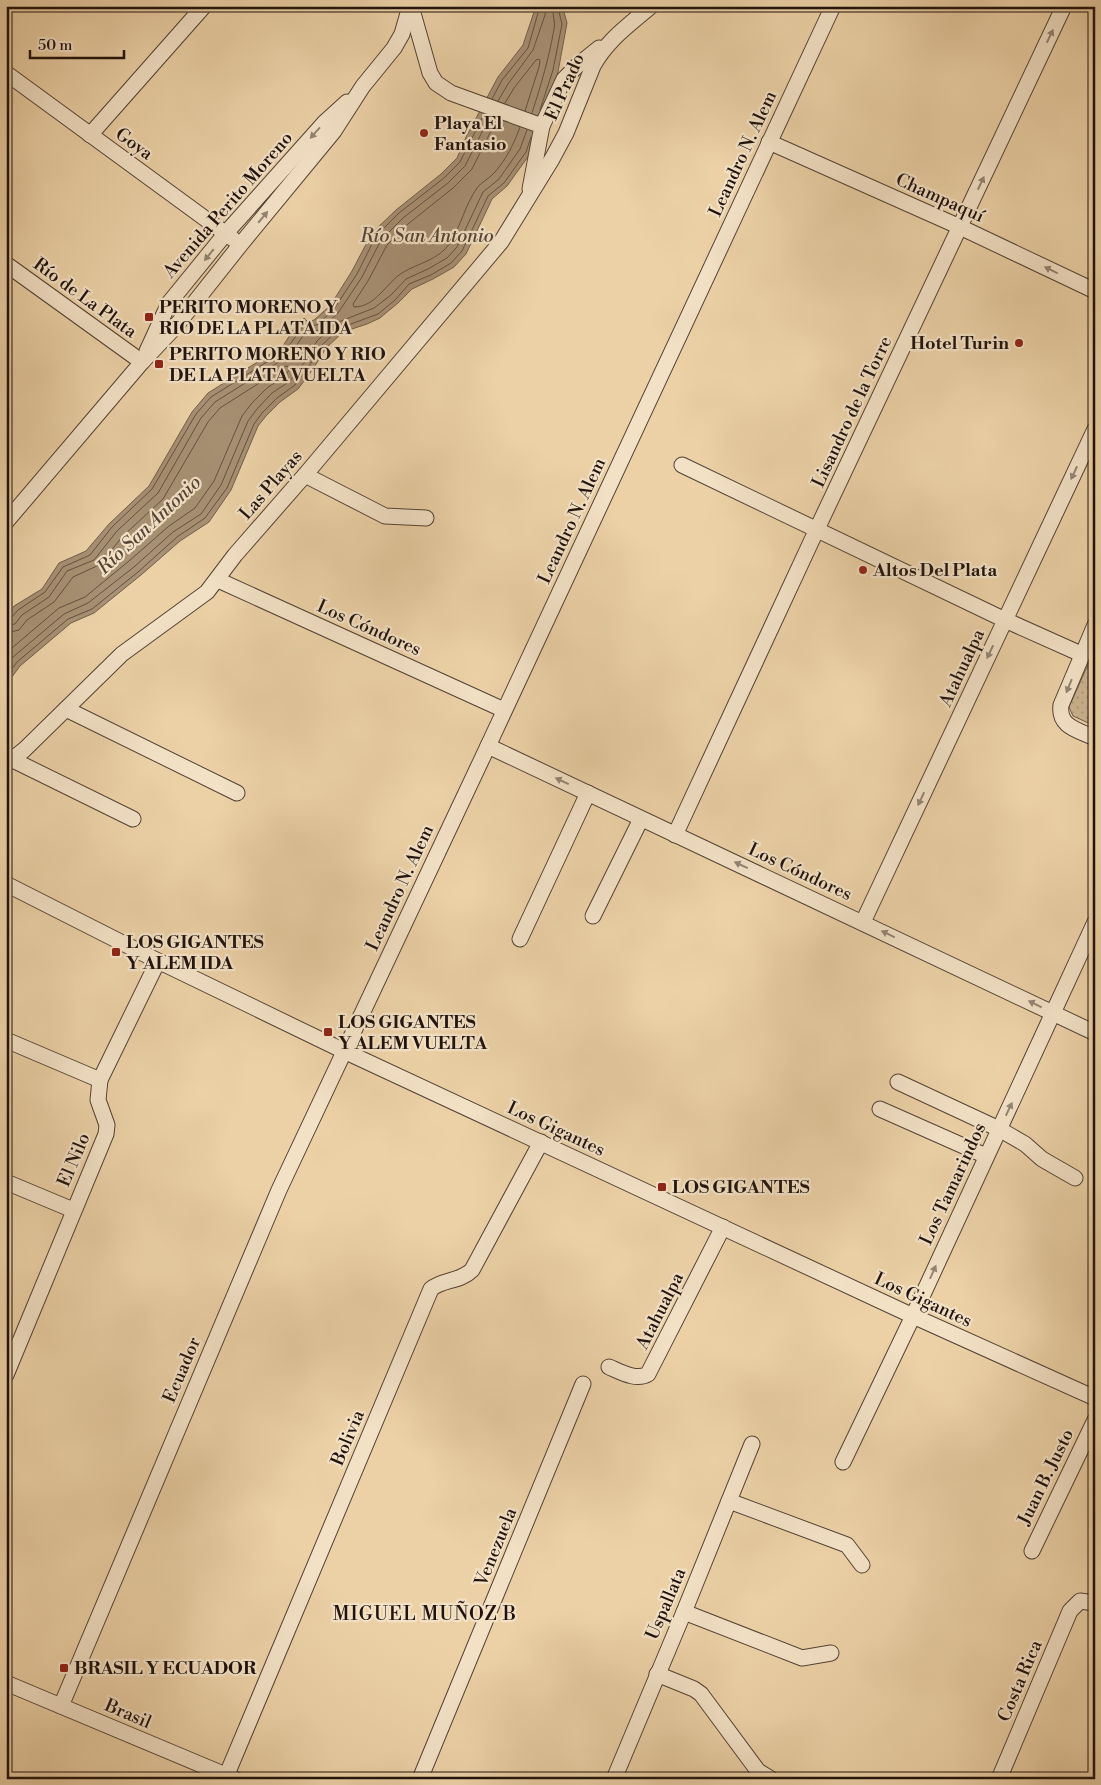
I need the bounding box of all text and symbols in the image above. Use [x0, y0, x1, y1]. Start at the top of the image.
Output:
scale bar [30, 28, 124, 60]
one-way arrow [1046, 29, 1054, 43]
text: 50 m [38, 36, 72, 55]
street label: El Prado [540, 50, 590, 124]
street label: Leandro N. Alem [704, 87, 782, 221]
place label: Playa El Fantasio [434, 112, 507, 156]
street label: Goya [111, 123, 158, 166]
one-way arrow [310, 126, 321, 139]
street label: Avenida Perito Moreno [157, 127, 298, 284]
marker: Playa El Fantasio [418, 127, 430, 139]
street label: Champaquí [892, 168, 989, 228]
one-way arrow [977, 176, 985, 190]
one-way arrow [258, 211, 269, 224]
water label: Río San Antonio [359, 224, 494, 248]
one-way arrow [203, 248, 214, 261]
street label: Río de La Plata [29, 253, 142, 344]
one-way arrow [1044, 266, 1058, 274]
place label: PERITO MORENO Y RIO DE LA PLATA IDA [159, 296, 353, 340]
marker: PERITO MORENO Y RIO DE LA PLATA IDA [143, 311, 155, 323]
place label: Hotel Turin [910, 332, 1009, 355]
street label: Lisandro de la Torre [807, 333, 897, 491]
marker: Hotel Turin [1013, 337, 1025, 349]
place label: PERITO MORENO Y RIO DE LA PLATA VUELTA [169, 343, 386, 387]
marker: PERITO MORENO Y RIO DE LA PLATA VUELTA [153, 358, 165, 370]
street label: Las Playas [234, 445, 308, 525]
street label: Leandro N. Alem [533, 454, 611, 588]
one-way arrow [1070, 466, 1078, 480]
water label: Río San Antonio [91, 471, 206, 580]
place label: Altos Del Plata [872, 559, 997, 582]
marker: Altos Del Plata [857, 564, 869, 576]
street label: Los Cóndores [313, 595, 425, 661]
street label: Atahualpa [934, 625, 990, 711]
one-way arrow [986, 645, 994, 659]
one-way arrow [1064, 679, 1072, 693]
one-way arrow [555, 777, 570, 785]
one-way arrow [917, 792, 925, 806]
street label: Leandro N. Alem [361, 821, 439, 955]
street label: Los Cóndores [744, 838, 856, 906]
one-way arrow [734, 861, 748, 869]
one-way arrow [881, 930, 895, 938]
place label: LOS GIGANTES Y ALEM IDA [126, 931, 264, 975]
marker: LOS GIGANTES Y ALEM IDA [110, 946, 122, 958]
one-way arrow [1028, 1000, 1042, 1008]
place label: LOS GIGANTES Y ALEM VUELTA [338, 1011, 488, 1055]
marker: LOS GIGANTES Y ALEM VUELTA [322, 1026, 334, 1038]
street label: Los Gigantes [503, 1096, 609, 1162]
one-way arrow [1005, 1102, 1013, 1116]
street label: Los Tamarindos [915, 1119, 991, 1249]
street label: El Nilo [52, 1130, 96, 1190]
place label: LOS GIGANTES [672, 1176, 810, 1199]
marker: LOS GIGANTES [656, 1181, 668, 1193]
one-way arrow [930, 1265, 938, 1279]
street label: Los Gigantes [870, 1267, 976, 1333]
street label: Atahualpa [630, 1268, 690, 1354]
street label: Ecuador [158, 1334, 206, 1406]
street label: Bolivia [326, 1406, 370, 1470]
street label: Juan B. Justo [1012, 1425, 1079, 1530]
street label: Venezuela [469, 1504, 522, 1591]
street label: Uspallata [641, 1564, 692, 1643]
district label: MIGUEL MUÑOZ B [333, 1600, 517, 1626]
street label: Costa Rica [993, 1636, 1048, 1725]
place label: BRASIL Y ECUADOR [74, 1657, 257, 1680]
marker: BRASIL Y ECUADOR [58, 1662, 70, 1674]
street label: Brasil [100, 1694, 155, 1734]

